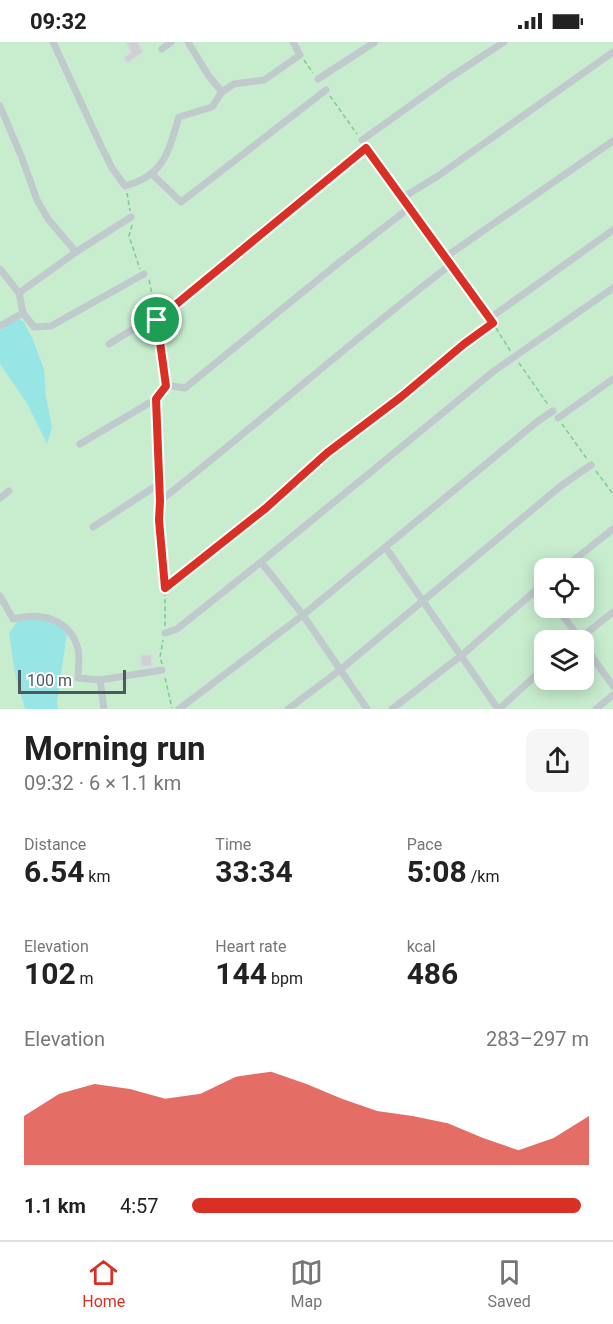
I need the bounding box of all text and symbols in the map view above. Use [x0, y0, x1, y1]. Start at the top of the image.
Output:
text: 09:32 [30, 9, 87, 34]
pin [131, 294, 182, 345]
icon: arrive [140, 303, 173, 336]
map controls [534, 558, 594, 690]
button: locate [534, 558, 594, 618]
button: layers [534, 630, 594, 690]
scale bar [18, 667, 126, 694]
text: 100 m [27, 671, 72, 690]
text: Morning run [24, 729, 205, 768]
button: share [526, 729, 589, 792]
text: 09:32 · 6 × 1.1 km [24, 771, 181, 795]
text: Distance [24, 835, 86, 854]
text: Time [215, 835, 251, 854]
text: Pace [407, 835, 442, 854]
text: 6.54 [24, 854, 84, 889]
text: 33:34 [215, 854, 293, 889]
text: 5:08 [407, 854, 467, 889]
text: km [84, 867, 110, 886]
text: /km [467, 867, 499, 886]
text: Elevation [24, 937, 89, 956]
text: Heart rate [215, 937, 286, 956]
text: kcal [407, 937, 436, 956]
text: 102 [24, 956, 76, 991]
text: 144 [215, 956, 267, 991]
text: 486 [407, 956, 458, 991]
text: m [76, 969, 94, 988]
text: bpm [267, 969, 303, 988]
text: Elevation [24, 1027, 105, 1051]
text: 283–297 m [486, 1027, 589, 1051]
text: 1.1 km [24, 1194, 86, 1218]
text: 4:57 [120, 1194, 159, 1218]
tab: Home [82, 1256, 125, 1311]
tab: Map [290, 1256, 323, 1311]
tab: Saved [487, 1256, 531, 1311]

